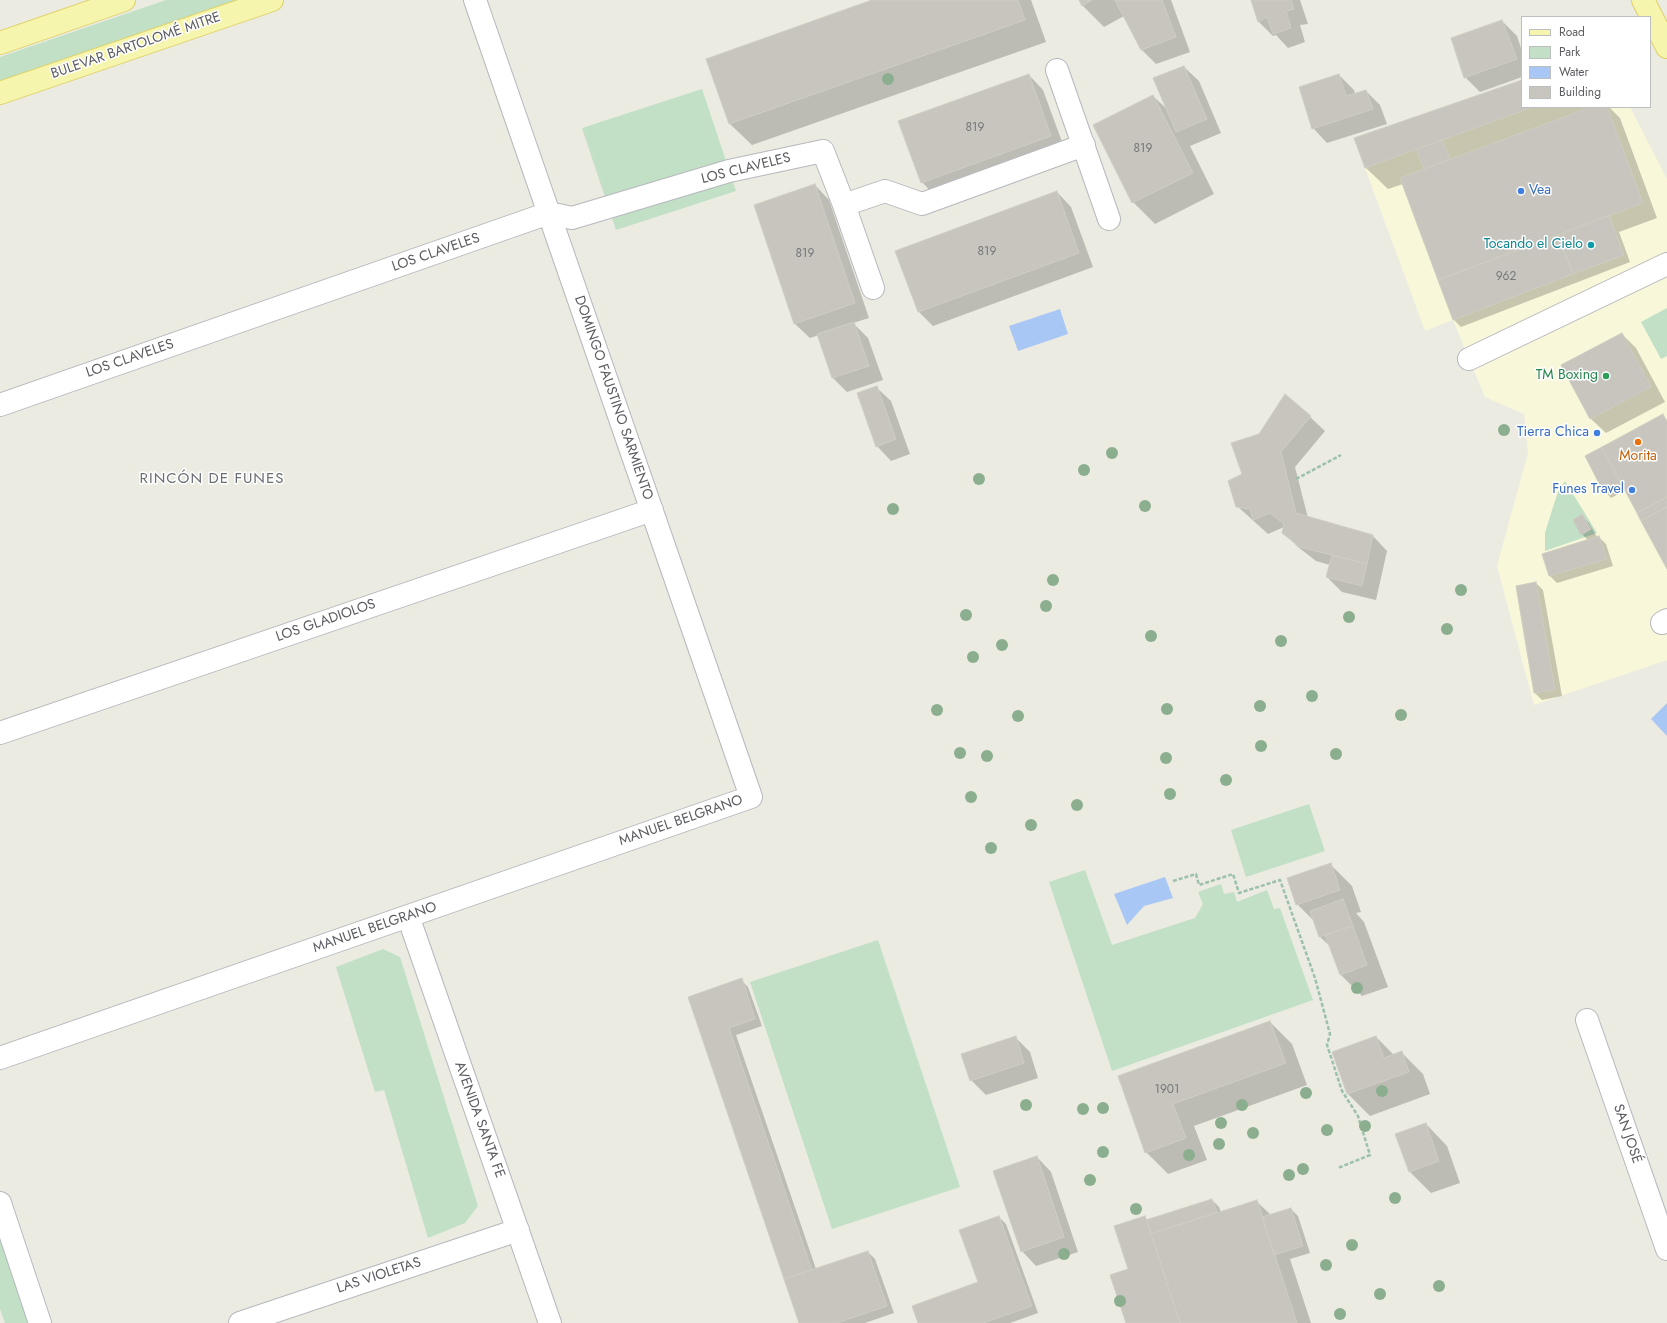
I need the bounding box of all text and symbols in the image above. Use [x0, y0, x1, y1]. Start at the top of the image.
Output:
street label: BULEVAR BARTOLOMÉ MITRE [49, 9, 223, 83]
legend [1521, 16, 1651, 108]
text: Road [1559, 23, 1585, 41]
text: Park [1559, 43, 1580, 61]
text: Water [1559, 63, 1589, 81]
text: Building [1559, 83, 1601, 101]
house number: 819 [966, 121, 984, 135]
house number: 819 [1134, 142, 1152, 156]
street label: LOS CLAVELES [700, 150, 792, 188]
place label: Vea [1529, 183, 1551, 199]
marker: Vea [1516, 186, 1526, 196]
street label: LOS CLAVELES [390, 230, 482, 276]
place label: Tocando el Cielo [1484, 237, 1583, 253]
marker: Tocando el Cielo [1586, 240, 1596, 250]
house number: 819 [978, 245, 996, 259]
house number: 819 [796, 247, 814, 261]
house number: 962 [1496, 270, 1516, 284]
street label: DOMINGO FAUSTINO SARMIENTO [570, 294, 656, 502]
street label: LOS CLAVELES [84, 336, 176, 382]
place label: TM Boxing [1536, 368, 1598, 384]
marker: TM Boxing [1601, 371, 1611, 381]
place label: Tierra Chica [1517, 425, 1589, 441]
marker: Tierra Chica [1592, 428, 1602, 438]
marker: Morita [1633, 437, 1643, 447]
place label: Morita [1619, 449, 1657, 465]
district label: RINCÓN DE FUNES [140, 470, 284, 488]
place label: Funes Travel [1552, 482, 1624, 498]
marker: Funes Travel [1627, 485, 1637, 495]
street label: LOS GLADIOLOS [274, 596, 378, 646]
street label: MANUEL BELGRANO [617, 792, 745, 850]
street label: MANUEL BELGRANO [311, 899, 439, 957]
street label: AVENIDA SANTA FE [450, 1060, 508, 1180]
house number: 1901 [1155, 1083, 1179, 1097]
street label: SAN JOSÉ [1609, 1102, 1645, 1166]
street label: LAS VIOLETAS [335, 1254, 423, 1298]

